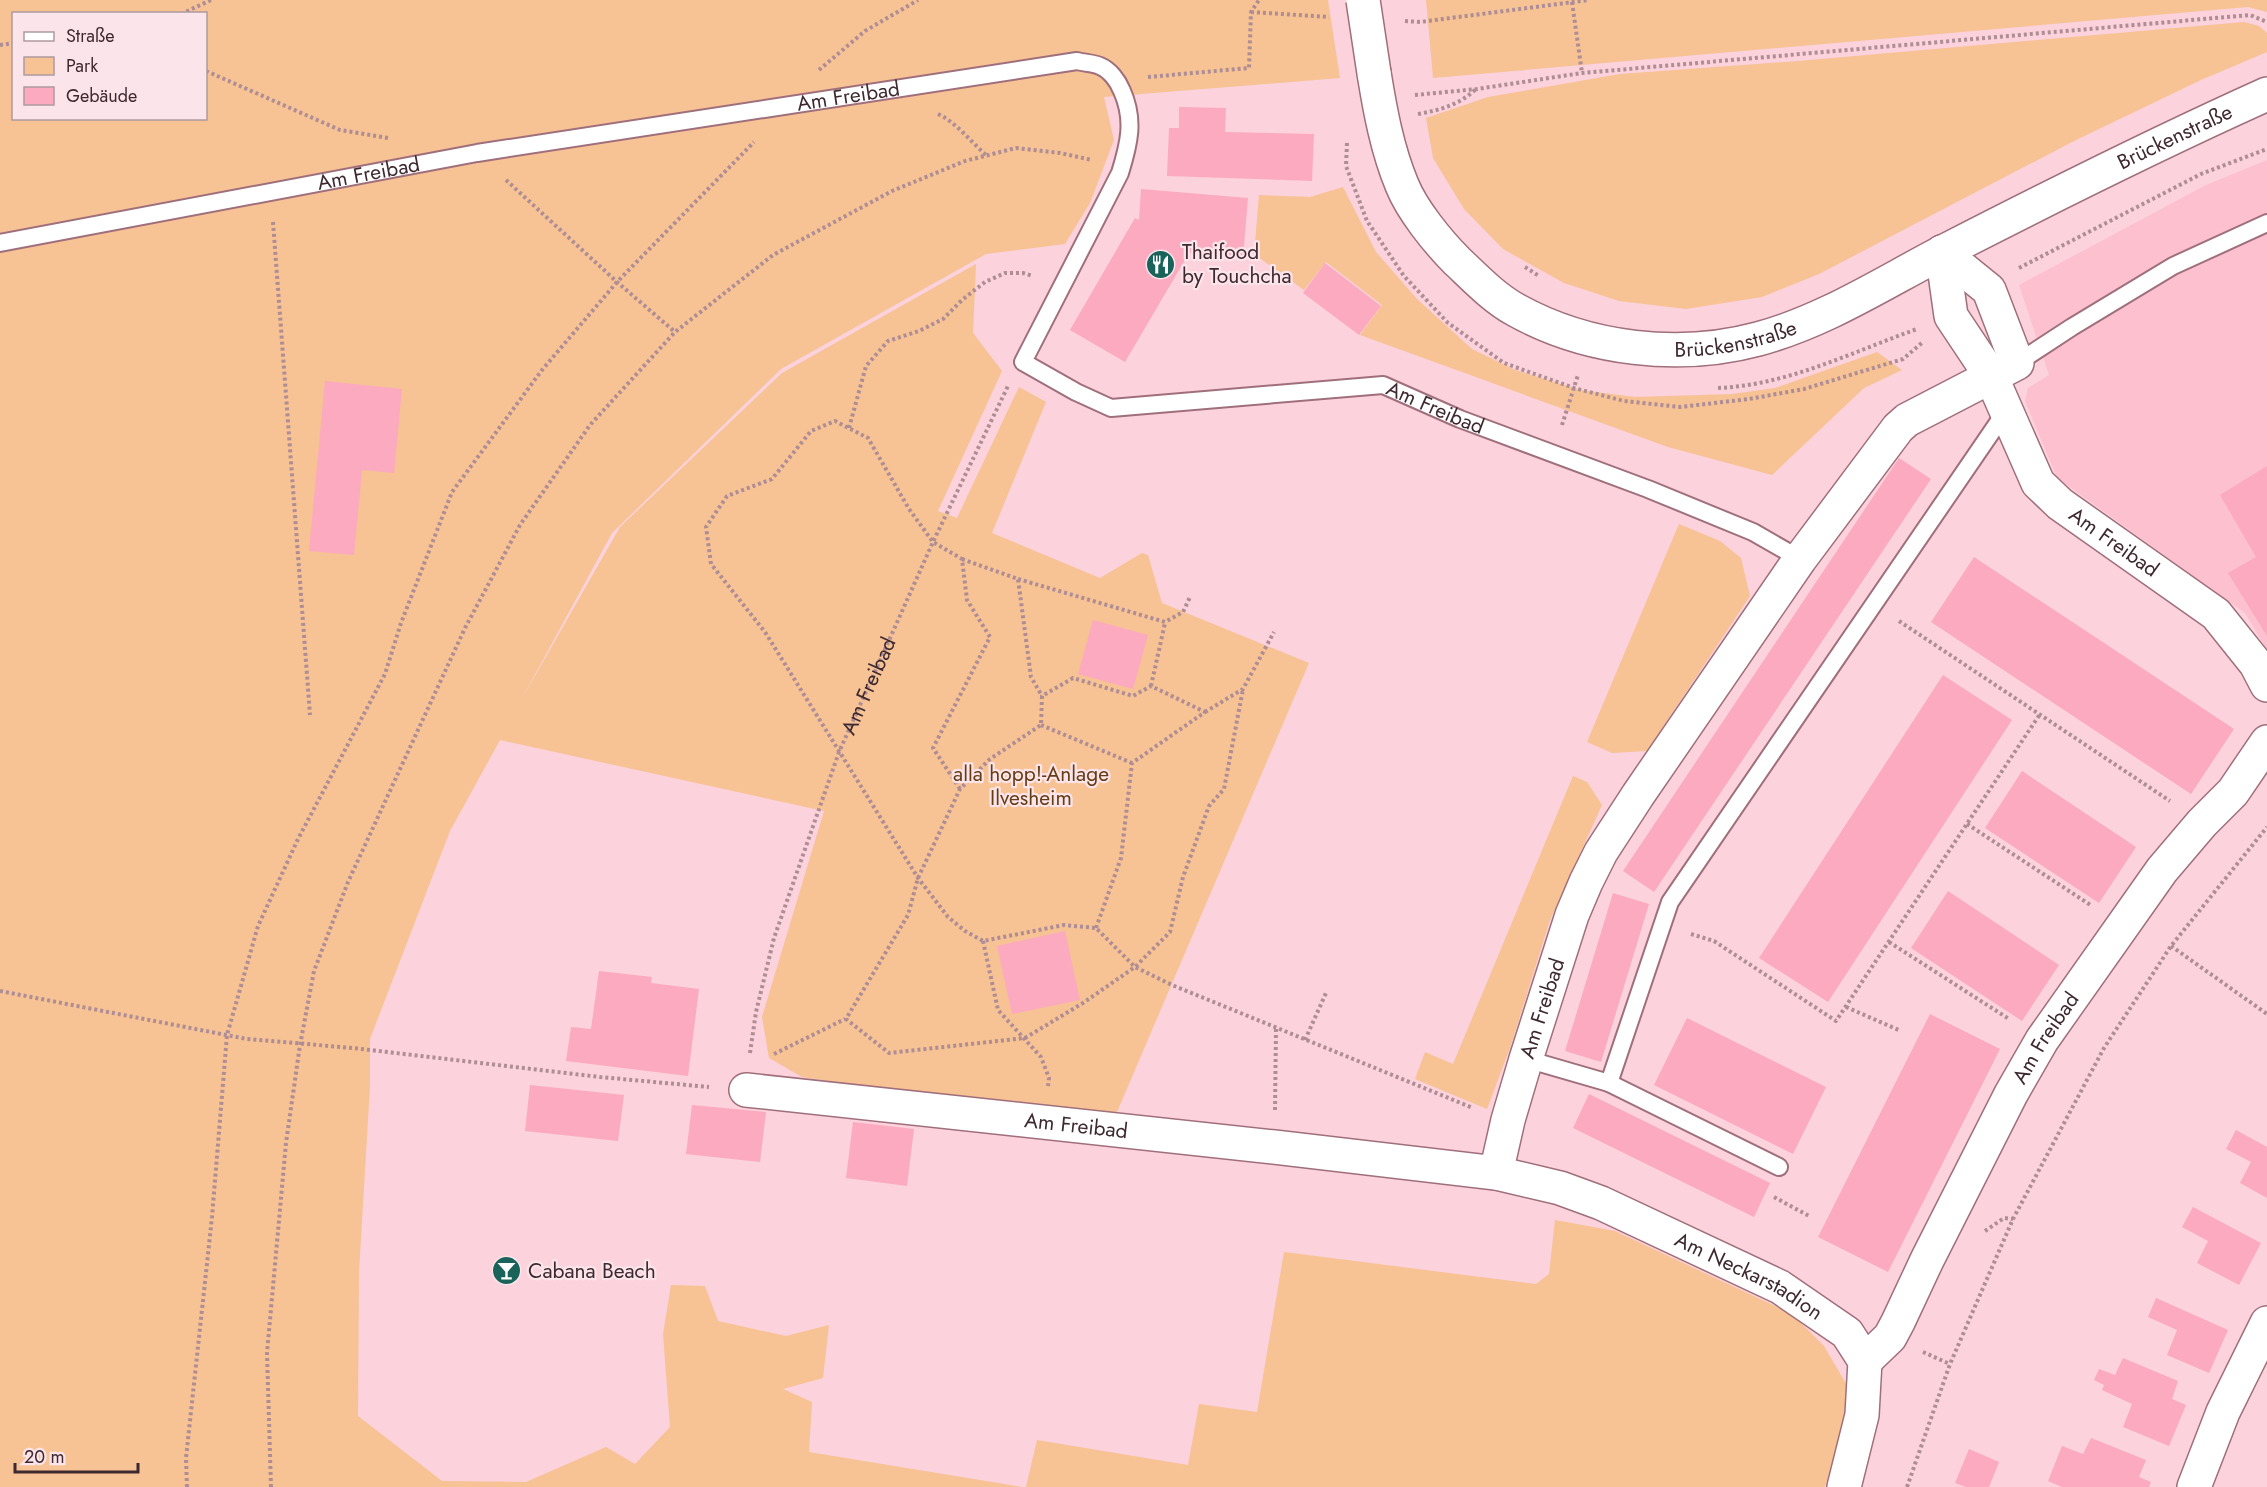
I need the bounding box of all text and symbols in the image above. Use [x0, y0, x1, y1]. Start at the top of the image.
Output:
legend [12, 12, 207, 120]
text: Straße [66, 23, 114, 49]
text: Park [66, 53, 98, 79]
street label: Am Freibad [795, 73, 902, 119]
text: Gebäude [66, 83, 137, 109]
street label: Brückenstraße [2112, 97, 2237, 177]
street label: Am Freibad [315, 149, 422, 198]
place label: Thaifood by Touchcha [1182, 237, 1292, 291]
restaurant icon: Thaifood by Touchcha [1145, 248, 1177, 280]
street label: Brückenstraße [1674, 312, 1801, 365]
street label: Am Freibad [1381, 373, 1488, 442]
street label: Am Freibad [2063, 500, 2165, 584]
street label: Am Freibad [834, 632, 903, 740]
park label: alla hopp!-Anlage Ilvesheim [953, 759, 1109, 813]
street label: Am Freibad [1512, 954, 1572, 1063]
street label: Am Freibad [2005, 986, 2086, 1089]
street label: Am Freibad [1023, 1105, 1129, 1146]
street label: Am Neckarstadion [1670, 1225, 1829, 1327]
bar icon: Cabana Beach [491, 1255, 523, 1287]
place label: Cabana Beach [528, 1256, 656, 1286]
scale bar [15, 1436, 138, 1474]
text: 20 m [24, 1444, 64, 1470]

